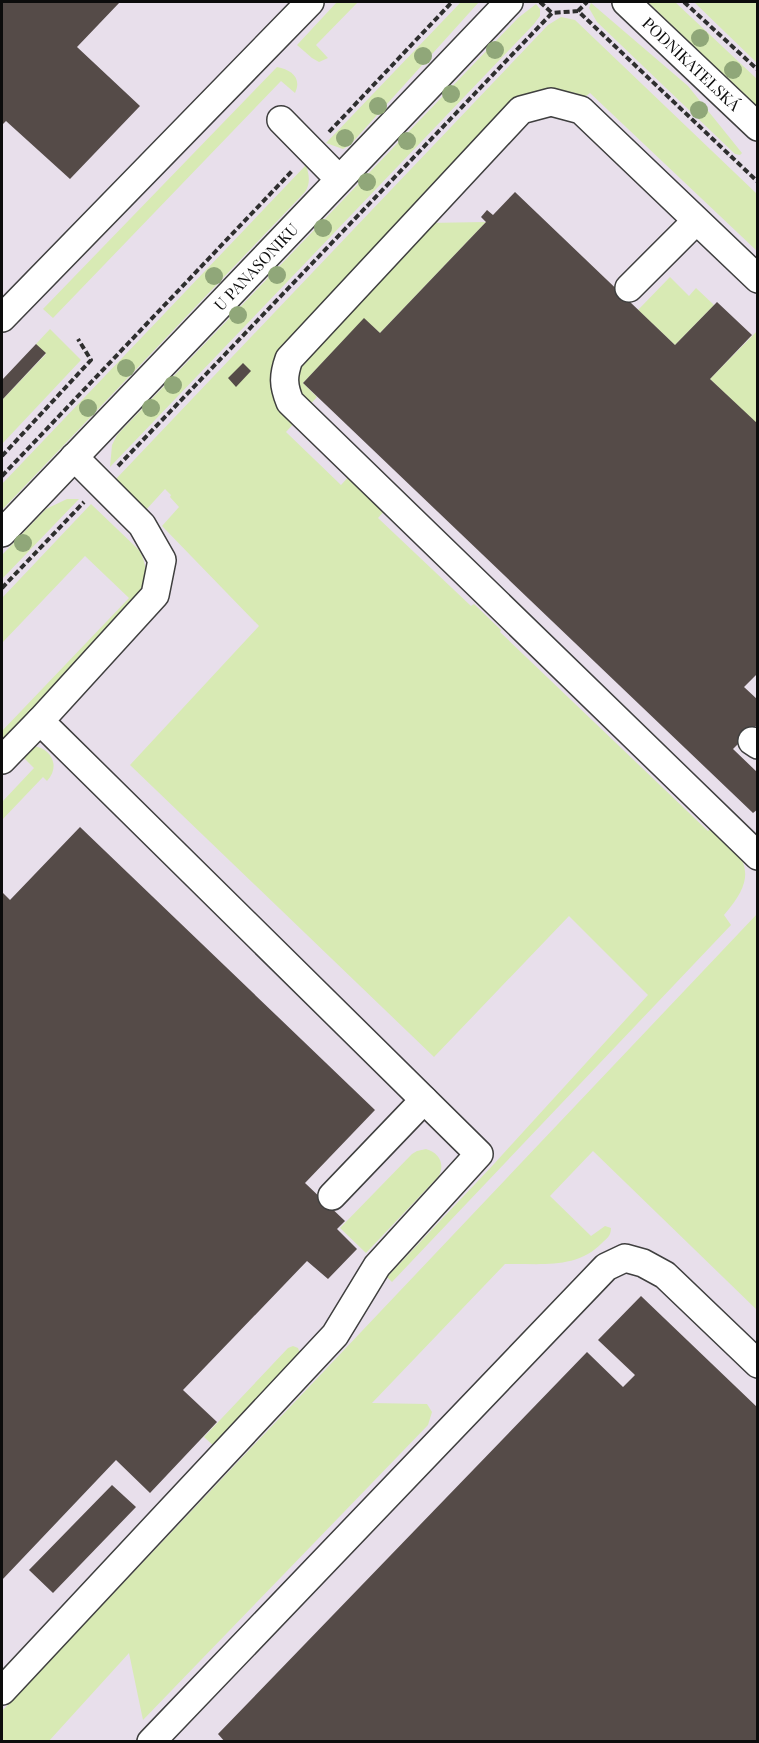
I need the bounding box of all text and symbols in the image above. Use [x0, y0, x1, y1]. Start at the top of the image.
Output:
street label: PODNIKATELSKÁ [638, 12, 746, 116]
street label: U PANASONIKU [209, 218, 303, 315]

